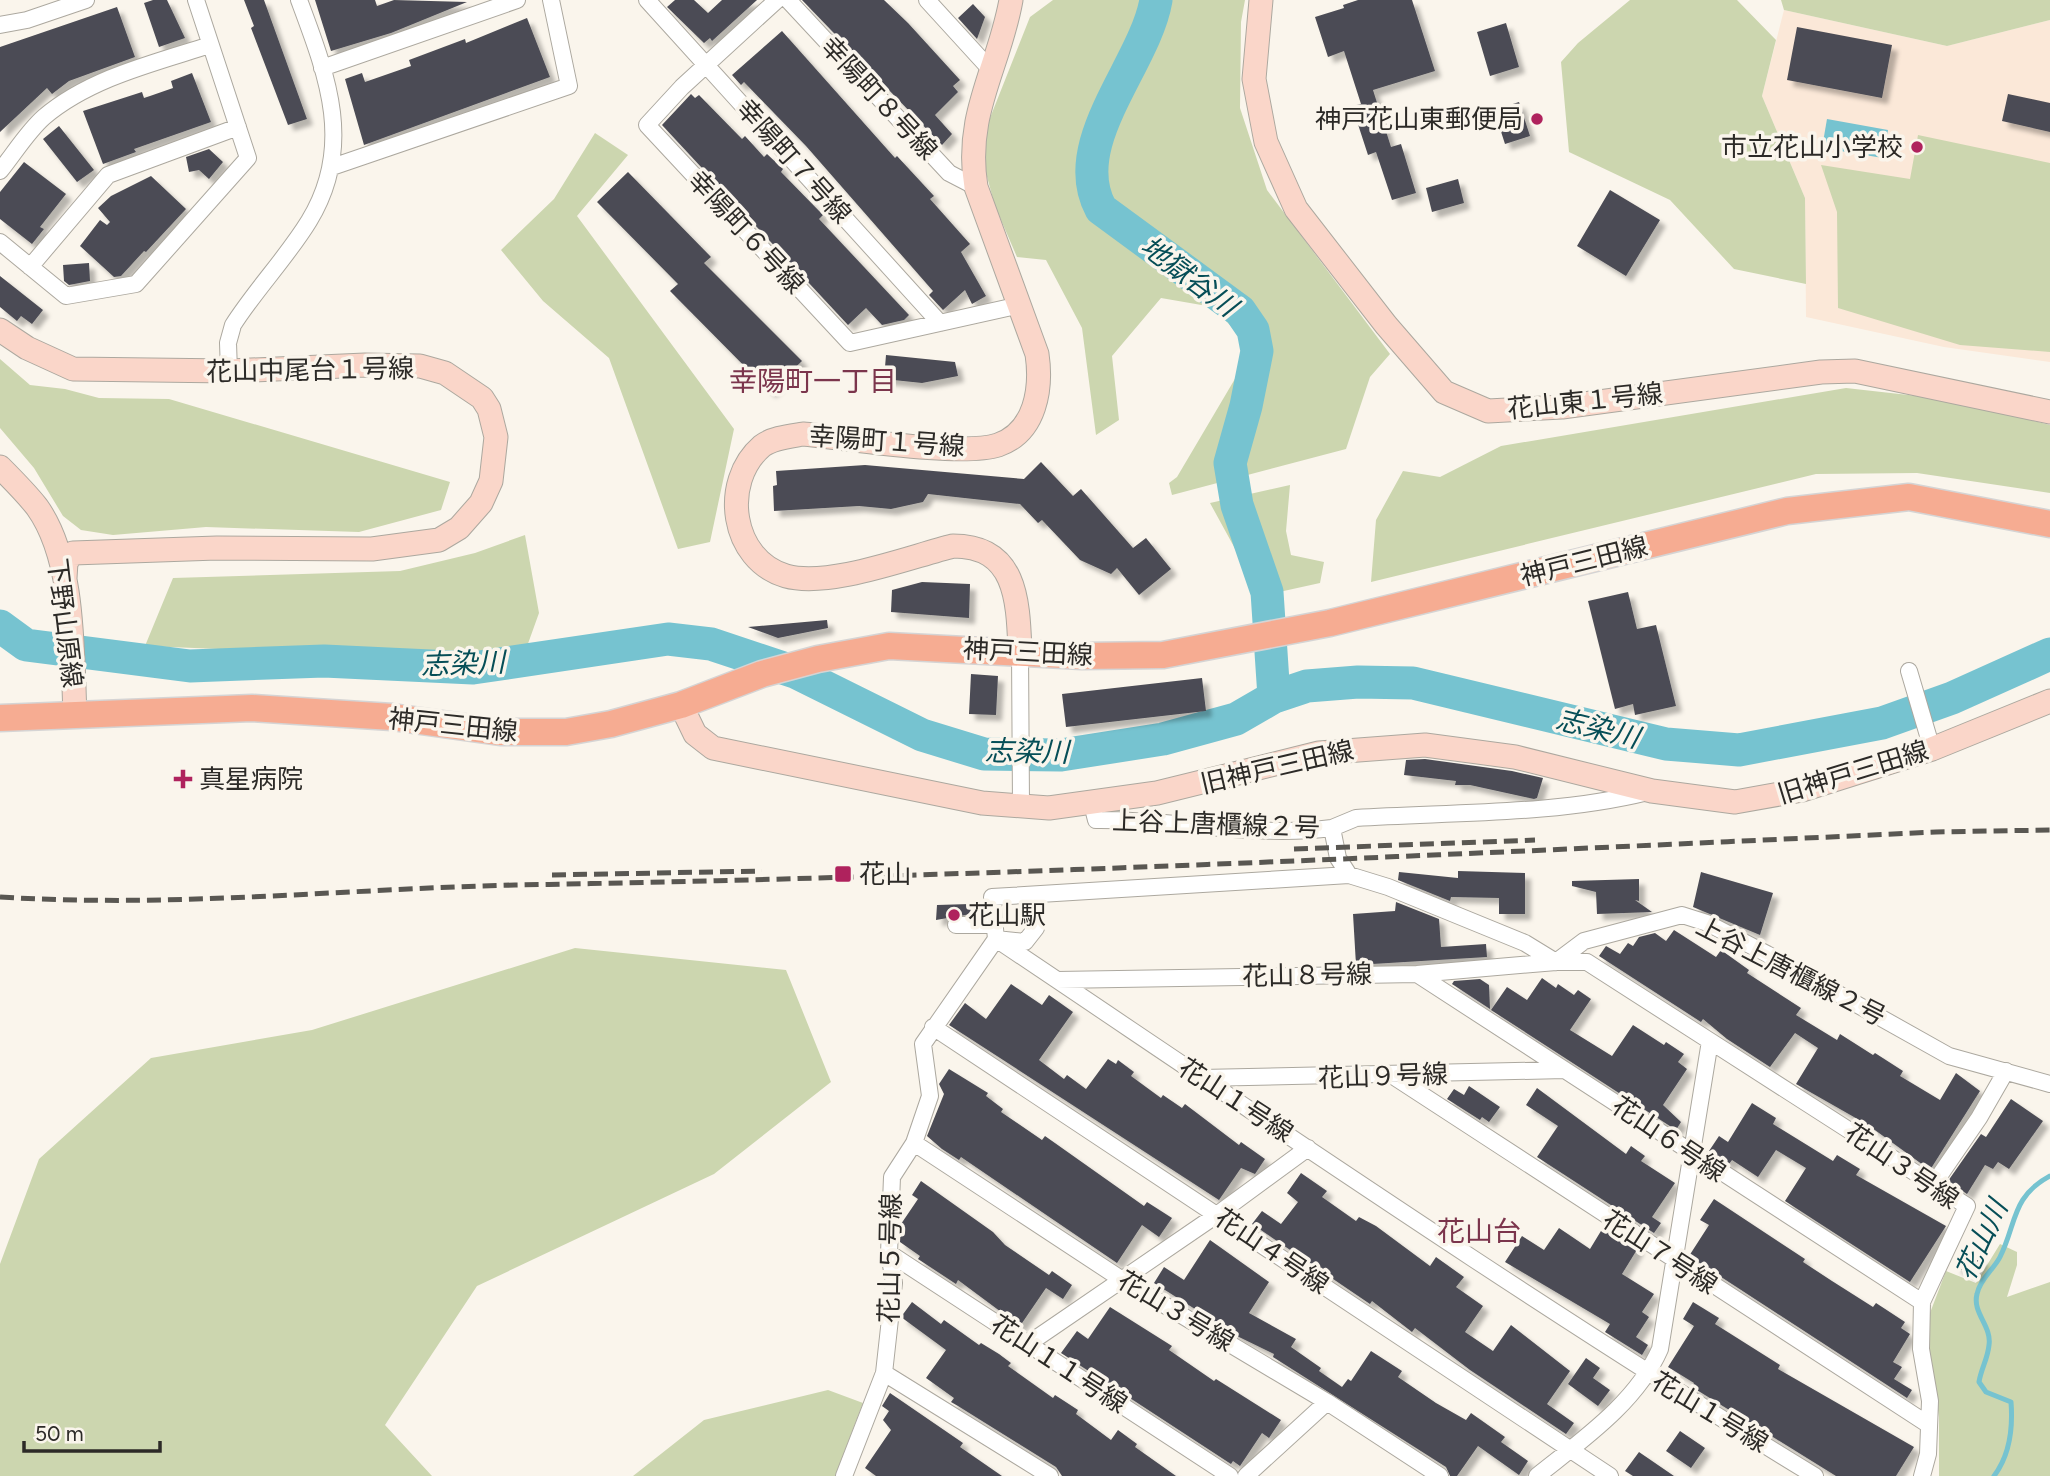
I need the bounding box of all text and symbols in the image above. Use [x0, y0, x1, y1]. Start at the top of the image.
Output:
street label: 幸陽町８号線 [814, 30, 944, 166]
street label: 幸陽町７号線 [730, 92, 858, 230]
place label: 神戸花山東郵便局 [1315, 103, 1523, 135]
marker: 神戸花山東郵便局 [1529, 111, 1545, 127]
place label: 市立花山小学校 [1721, 131, 1903, 163]
marker: 市立花山小学校 [1909, 139, 1925, 155]
street label: 幸陽町６号線 [681, 164, 811, 300]
water label: 地獄谷川 [1134, 229, 1246, 325]
street label: 花山中尾台１号線 [206, 352, 414, 388]
district label: 幸陽町一丁目 [729, 364, 897, 398]
street label: 花山東１号線 [1506, 377, 1664, 425]
street label: 幸陽町１号線 [808, 420, 966, 462]
street label: 神戸三田線 [1517, 530, 1651, 592]
street label: 下野山原線 [41, 557, 89, 689]
street label: 神戸三田線 [962, 633, 1094, 671]
water label: 志染川 [420, 644, 509, 681]
water label: 志染川 [1553, 701, 1646, 755]
street label: 神戸三田線 [387, 702, 519, 748]
water label: 志染川 [985, 733, 1072, 769]
street label: 旧神戸三田線 [1197, 734, 1357, 800]
street label: 旧神戸三田線 [1774, 734, 1932, 810]
place label: 真星病院 [199, 763, 303, 795]
marker: 真星病院 [173, 769, 193, 789]
street label: 上谷上唐櫃線２号 [1111, 804, 1321, 844]
place label: 花山 [859, 858, 911, 890]
marker: 花山 [833, 864, 853, 884]
place label: 花山駅 [968, 899, 1046, 931]
marker: 花山駅 [946, 907, 962, 923]
street label: 上谷上唐櫃線２号 [1691, 910, 1891, 1032]
street label: 花山８号線 [1242, 958, 1372, 992]
street label: 花山１号線 [1173, 1051, 1299, 1149]
street label: 花山９号線 [1317, 1058, 1449, 1094]
street label: 花山６号線 [1606, 1089, 1732, 1189]
street label: 花山３号線 [1839, 1116, 1965, 1216]
water label: 花山川 [1948, 1192, 2015, 1285]
street label: 花山５号線 [873, 1193, 907, 1323]
street label: 花山４号線 [1209, 1201, 1335, 1301]
street label: 花山７号線 [1597, 1203, 1723, 1301]
district label: 花山台 [1437, 1214, 1521, 1248]
street label: 花山３号線 [1112, 1264, 1240, 1358]
street label: 花山１１号線 [985, 1308, 1133, 1420]
street label: 花山１号線 [1646, 1365, 1774, 1459]
scale bar [24, 1410, 161, 1454]
text: 50 m [35, 1421, 84, 1446]

